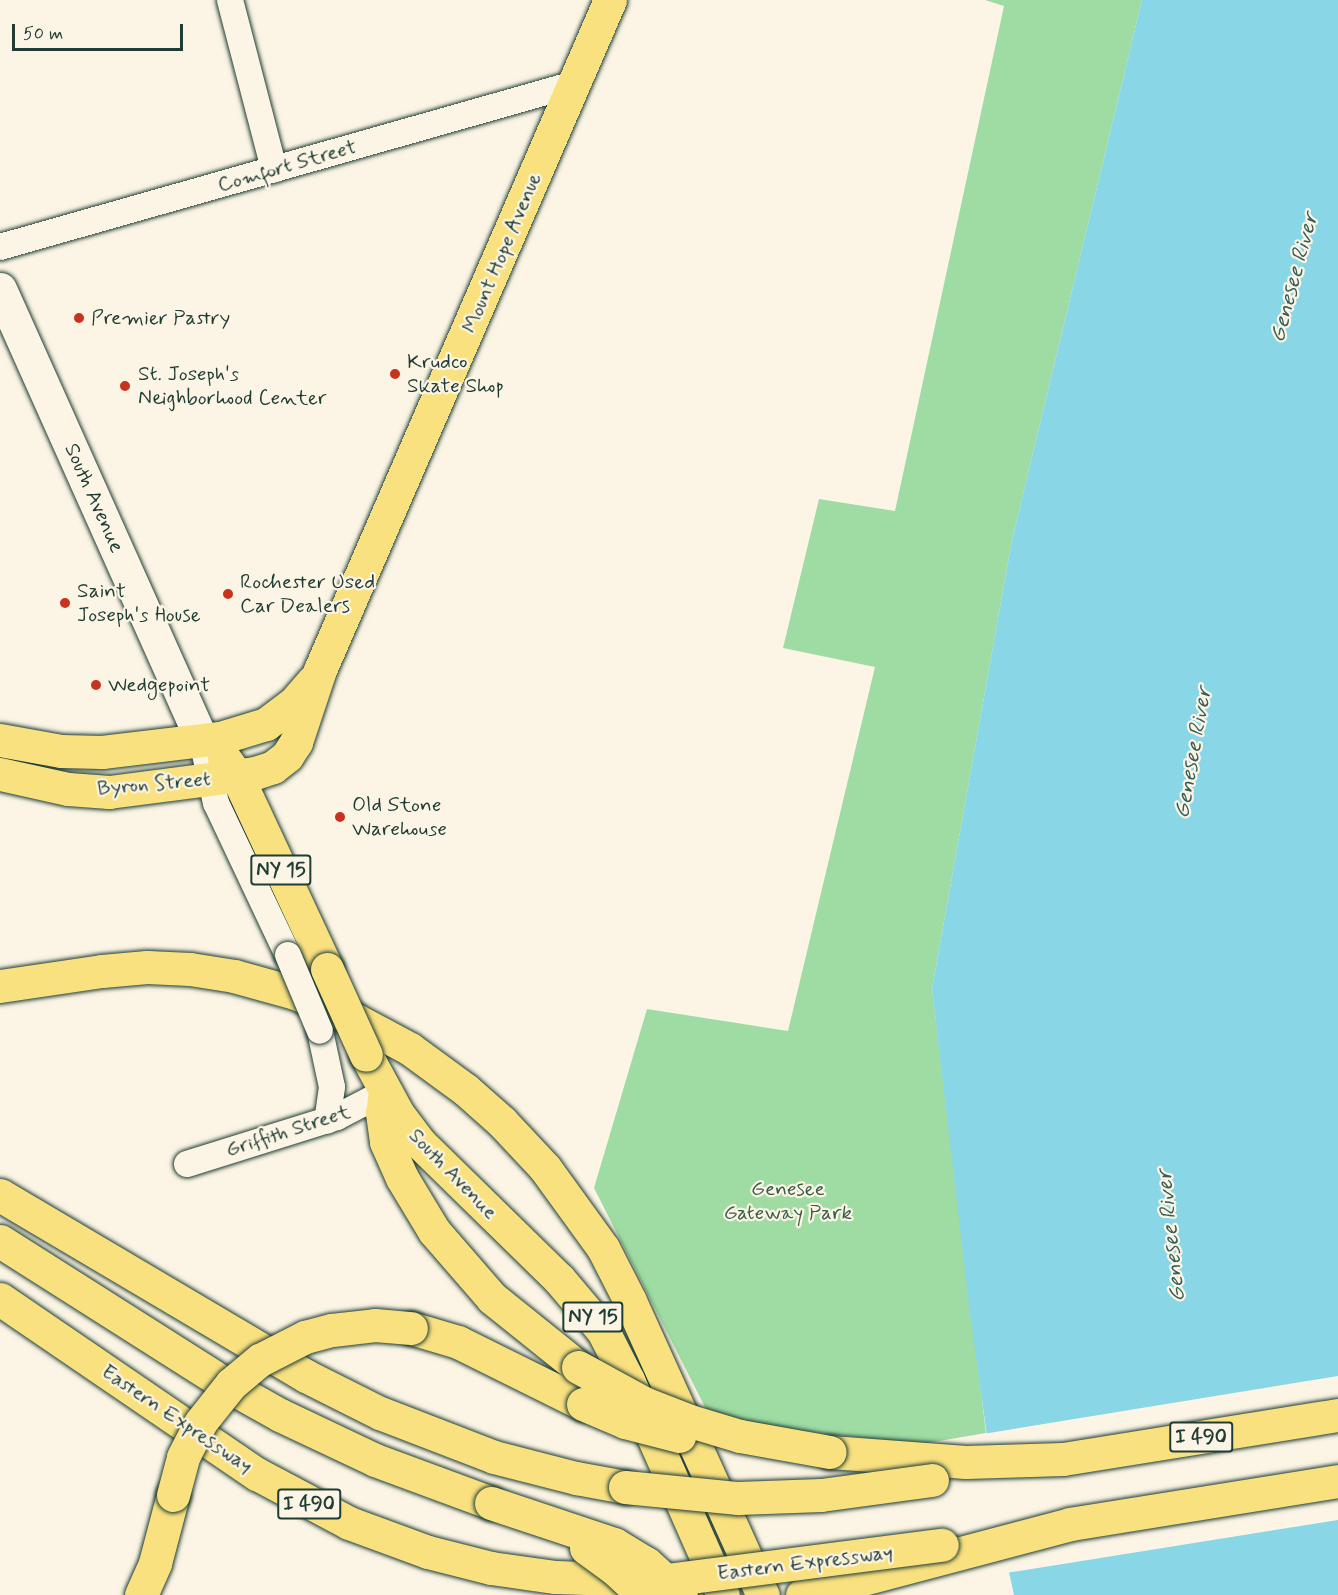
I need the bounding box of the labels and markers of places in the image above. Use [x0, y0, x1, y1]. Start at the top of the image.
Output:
place label: Premier Pastry [91, 305, 230, 331]
marker: Premier Pastry [72, 311, 86, 325]
place label: Krudco Skate Shop [407, 349, 504, 399]
place label: St. Joseph's Neighborhood Center [138, 361, 324, 411]
marker: Krudco Skate Shop [388, 367, 402, 381]
marker: St. Joseph's Neighborhood Center [116, 377, 134, 395]
place label: Rochester Used Car Dealers [240, 569, 374, 619]
place label: Saint Joseph's House [77, 578, 204, 628]
marker: Rochester Used Car Dealers [221, 587, 235, 601]
marker: Saint Joseph's House [58, 596, 72, 610]
place label: Wedgepoint [108, 672, 210, 698]
marker: Wedgepoint [89, 678, 103, 692]
place label: Old Stone Warehouse [352, 792, 447, 842]
marker: Old Stone Warehouse [333, 810, 347, 824]

